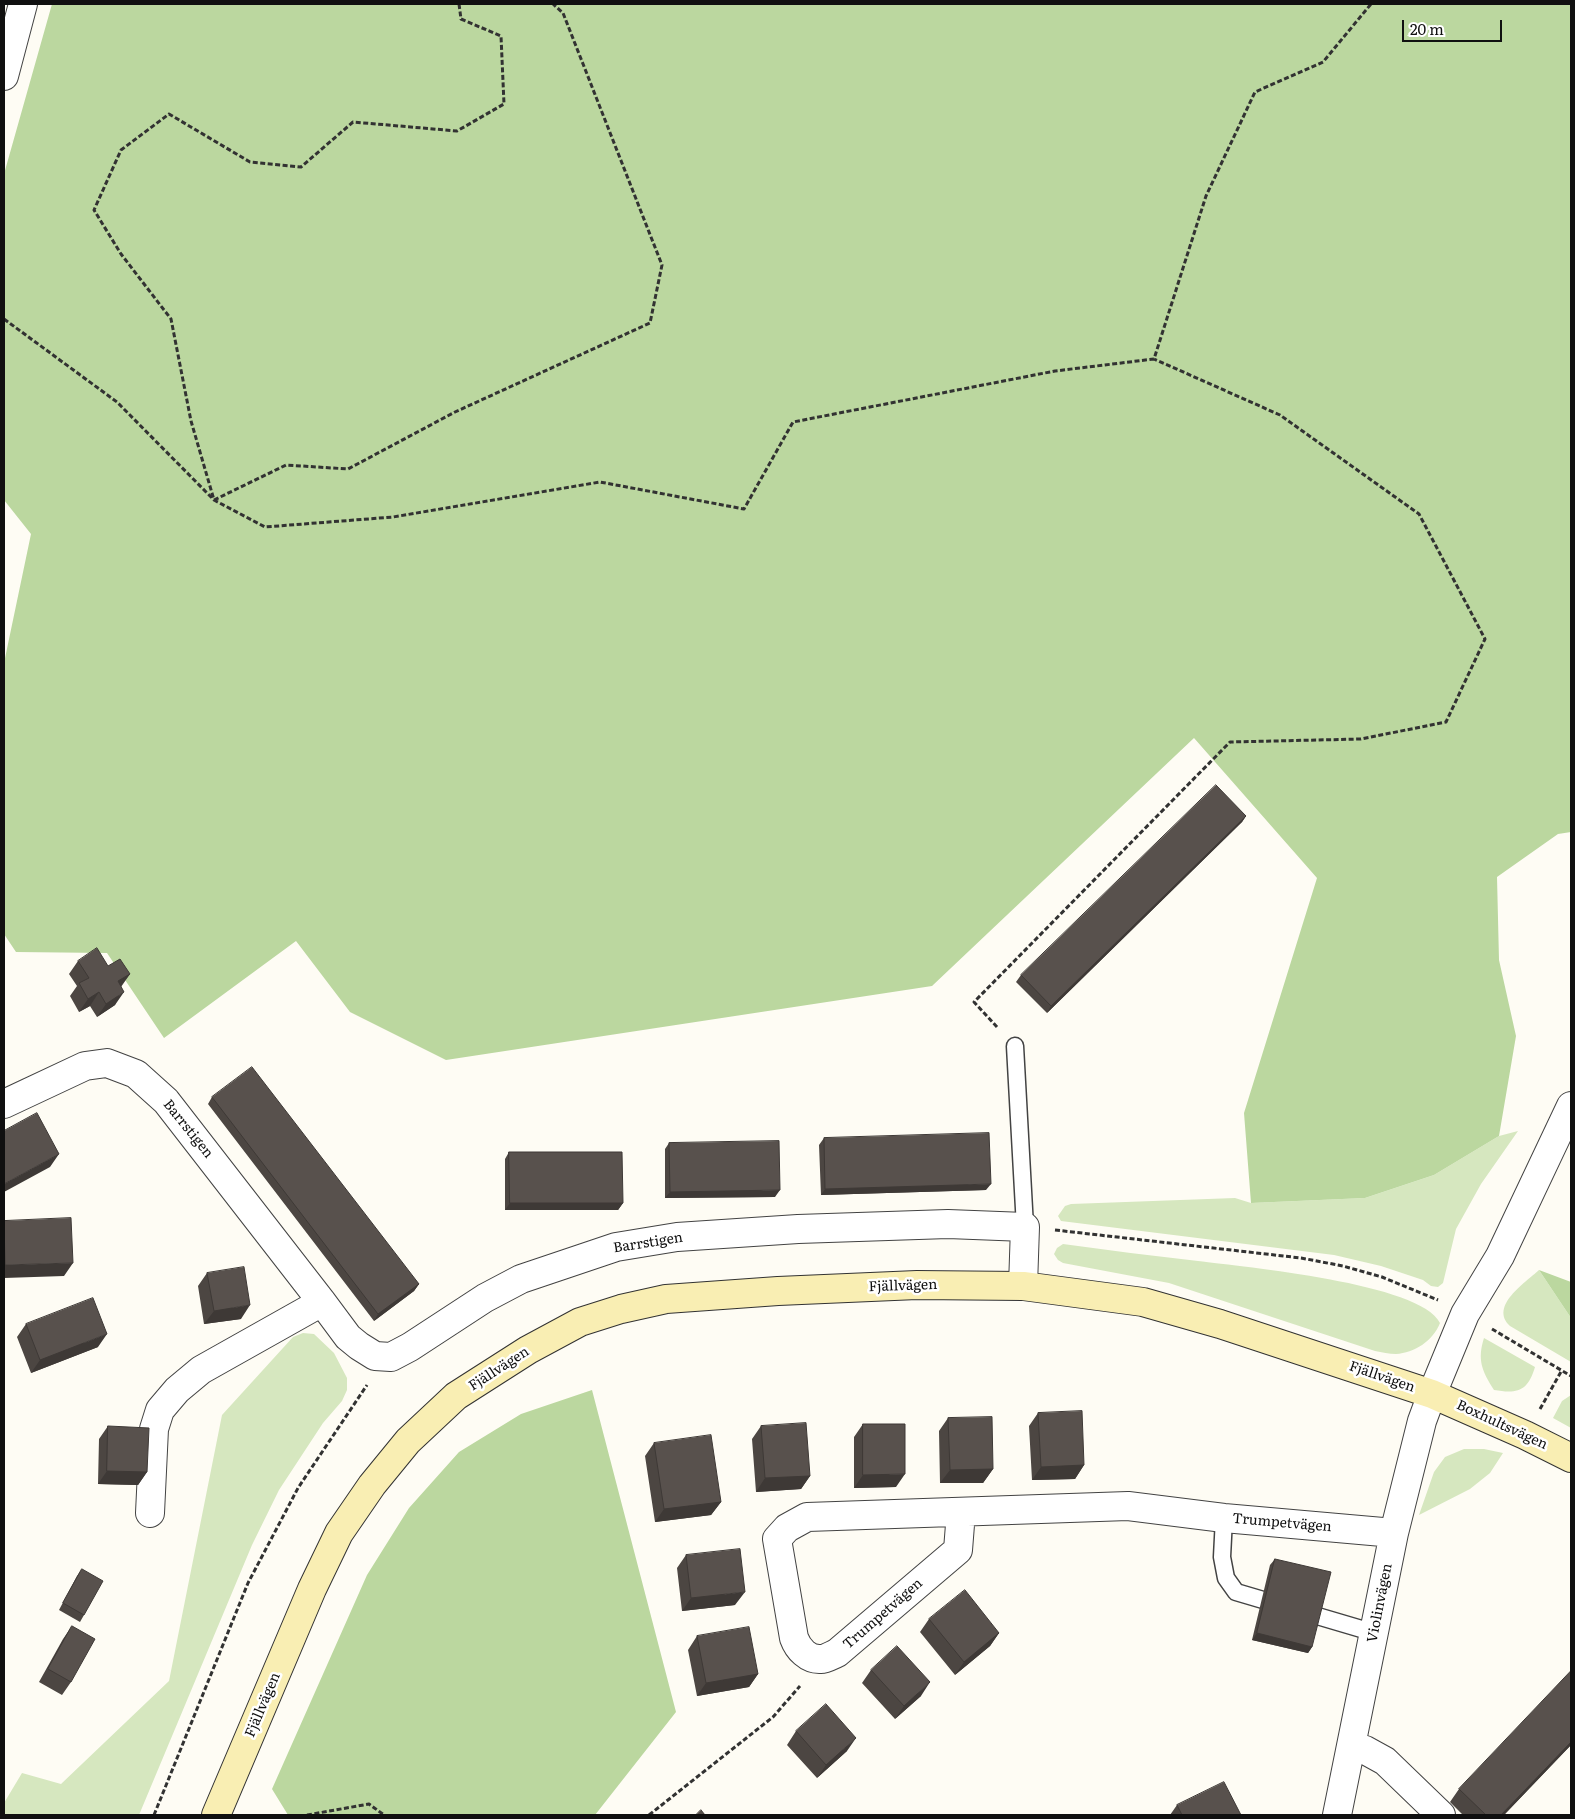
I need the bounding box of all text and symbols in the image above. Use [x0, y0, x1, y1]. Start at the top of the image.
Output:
scale bar [1405, 10, 1505, 42]
text: 20 m [1410, 17, 1444, 40]
street label: Barrstigen [159, 1096, 217, 1162]
street label: Barrstigen [612, 1229, 684, 1257]
street label: Fjällvägen [868, 1276, 938, 1296]
street label: Fjällvägen [466, 1343, 532, 1395]
street label: Fjällvägen [1347, 1358, 1417, 1396]
street label: Boxhultsvägen [1454, 1397, 1550, 1453]
street label: Trumpetvägen [1232, 1510, 1332, 1536]
street label: Violinvägen [1364, 1562, 1396, 1644]
street label: Trumpetvägen [840, 1575, 926, 1653]
street label: Fjällvägen [242, 1670, 284, 1740]

